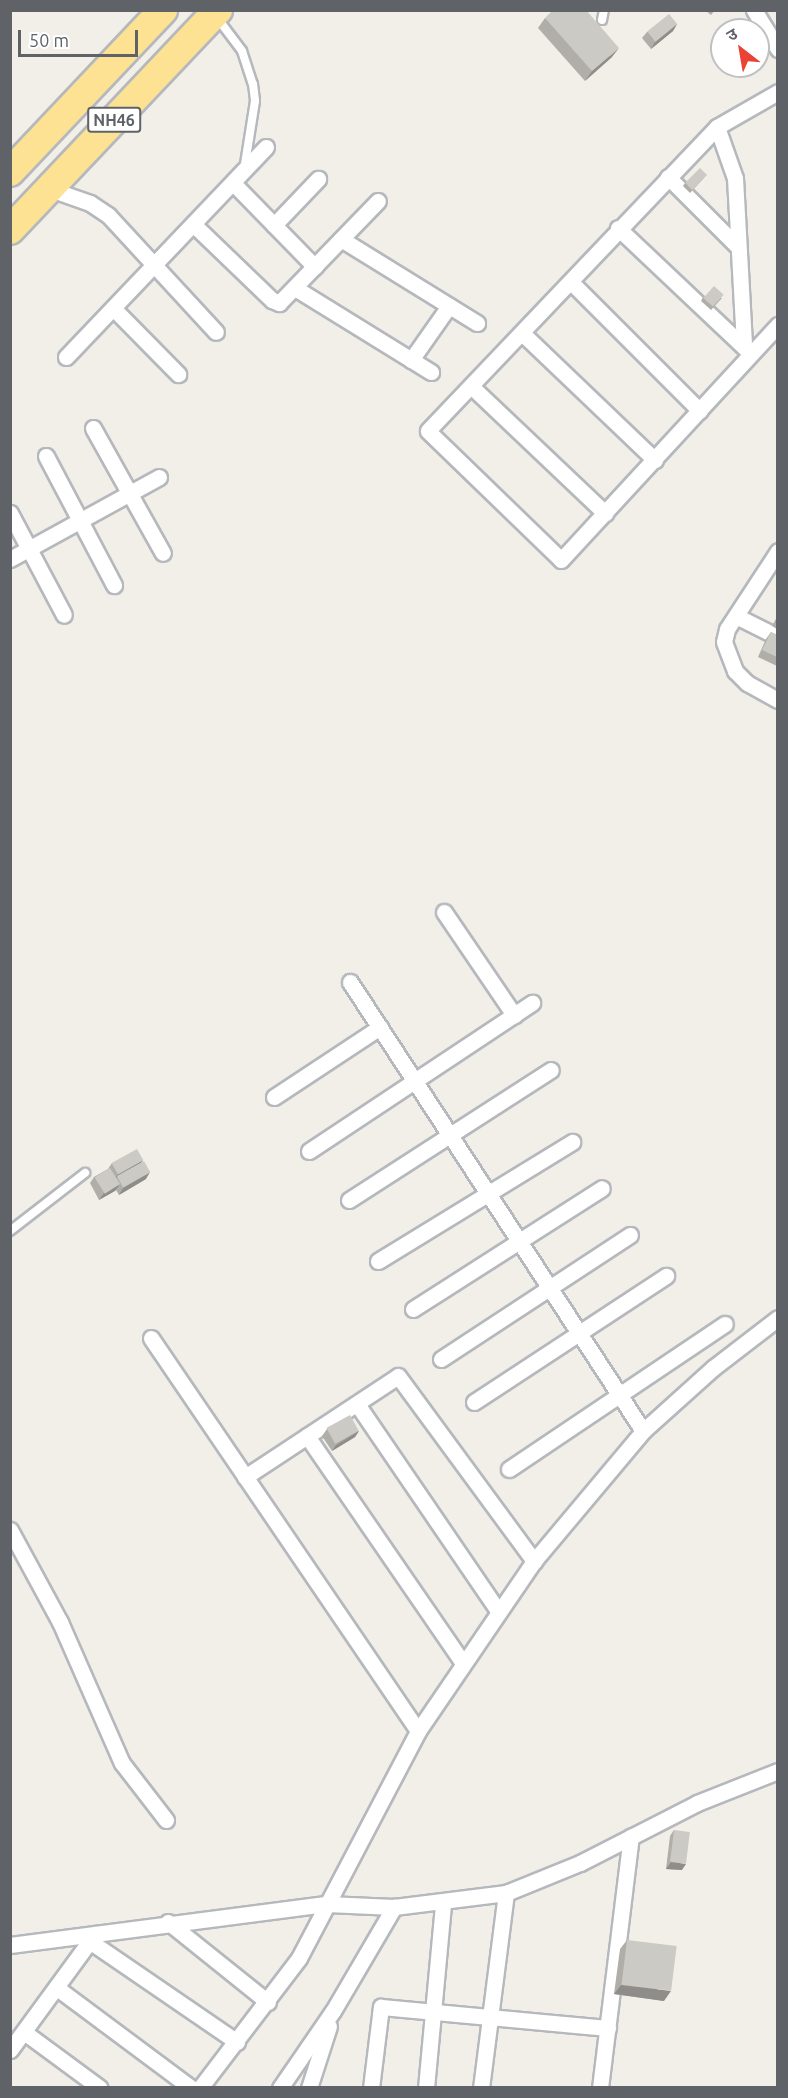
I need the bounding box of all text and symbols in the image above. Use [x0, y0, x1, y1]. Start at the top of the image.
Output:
scale bar [21, 18, 141, 56]
north arrow [710, 18, 770, 78]
text: उ [723, 24, 740, 44]
text: 50 m [29, 30, 69, 50]
road number: NH46 [87, 107, 141, 133]

